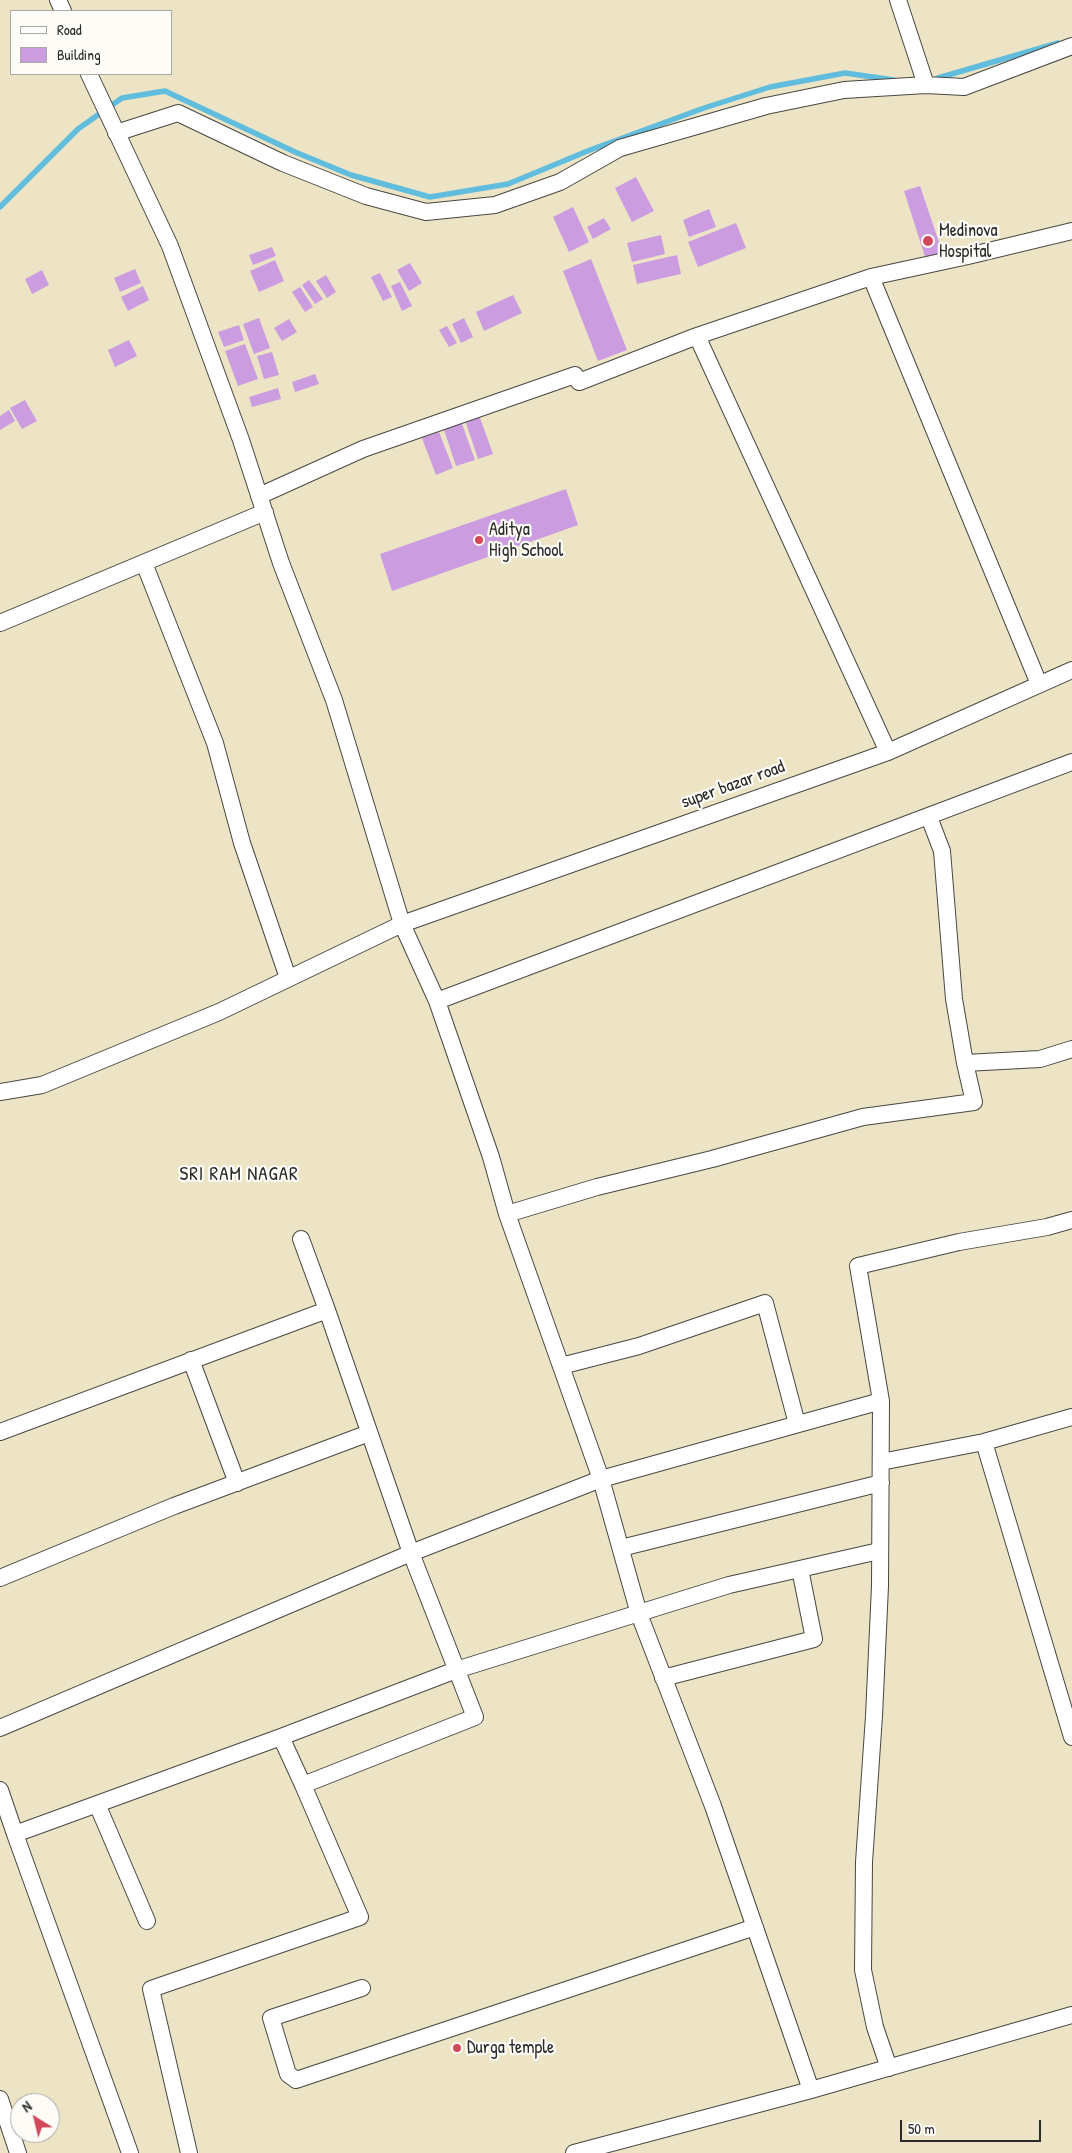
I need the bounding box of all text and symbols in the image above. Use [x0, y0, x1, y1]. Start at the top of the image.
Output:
legend [10, 10, 172, 75]
text: Road [57, 19, 82, 40]
text: Building [57, 44, 101, 65]
place label: Medinova Hospital [939, 220, 998, 262]
marker: Medinova Hospital [921, 234, 935, 248]
place label: Aditya High School [489, 519, 563, 562]
marker: Aditya High School [473, 534, 485, 546]
street label: super bazar road [678, 756, 788, 814]
district label: SRI RAM NAGAR [178, 1164, 300, 1186]
place label: Durga temple [467, 2037, 554, 2059]
marker: Durga temple [451, 2042, 463, 2054]
north arrow [10, 2093, 60, 2143]
text: N [18, 2096, 35, 2116]
scale bar [902, 2110, 1043, 2142]
text: 50 m [908, 2118, 935, 2139]

